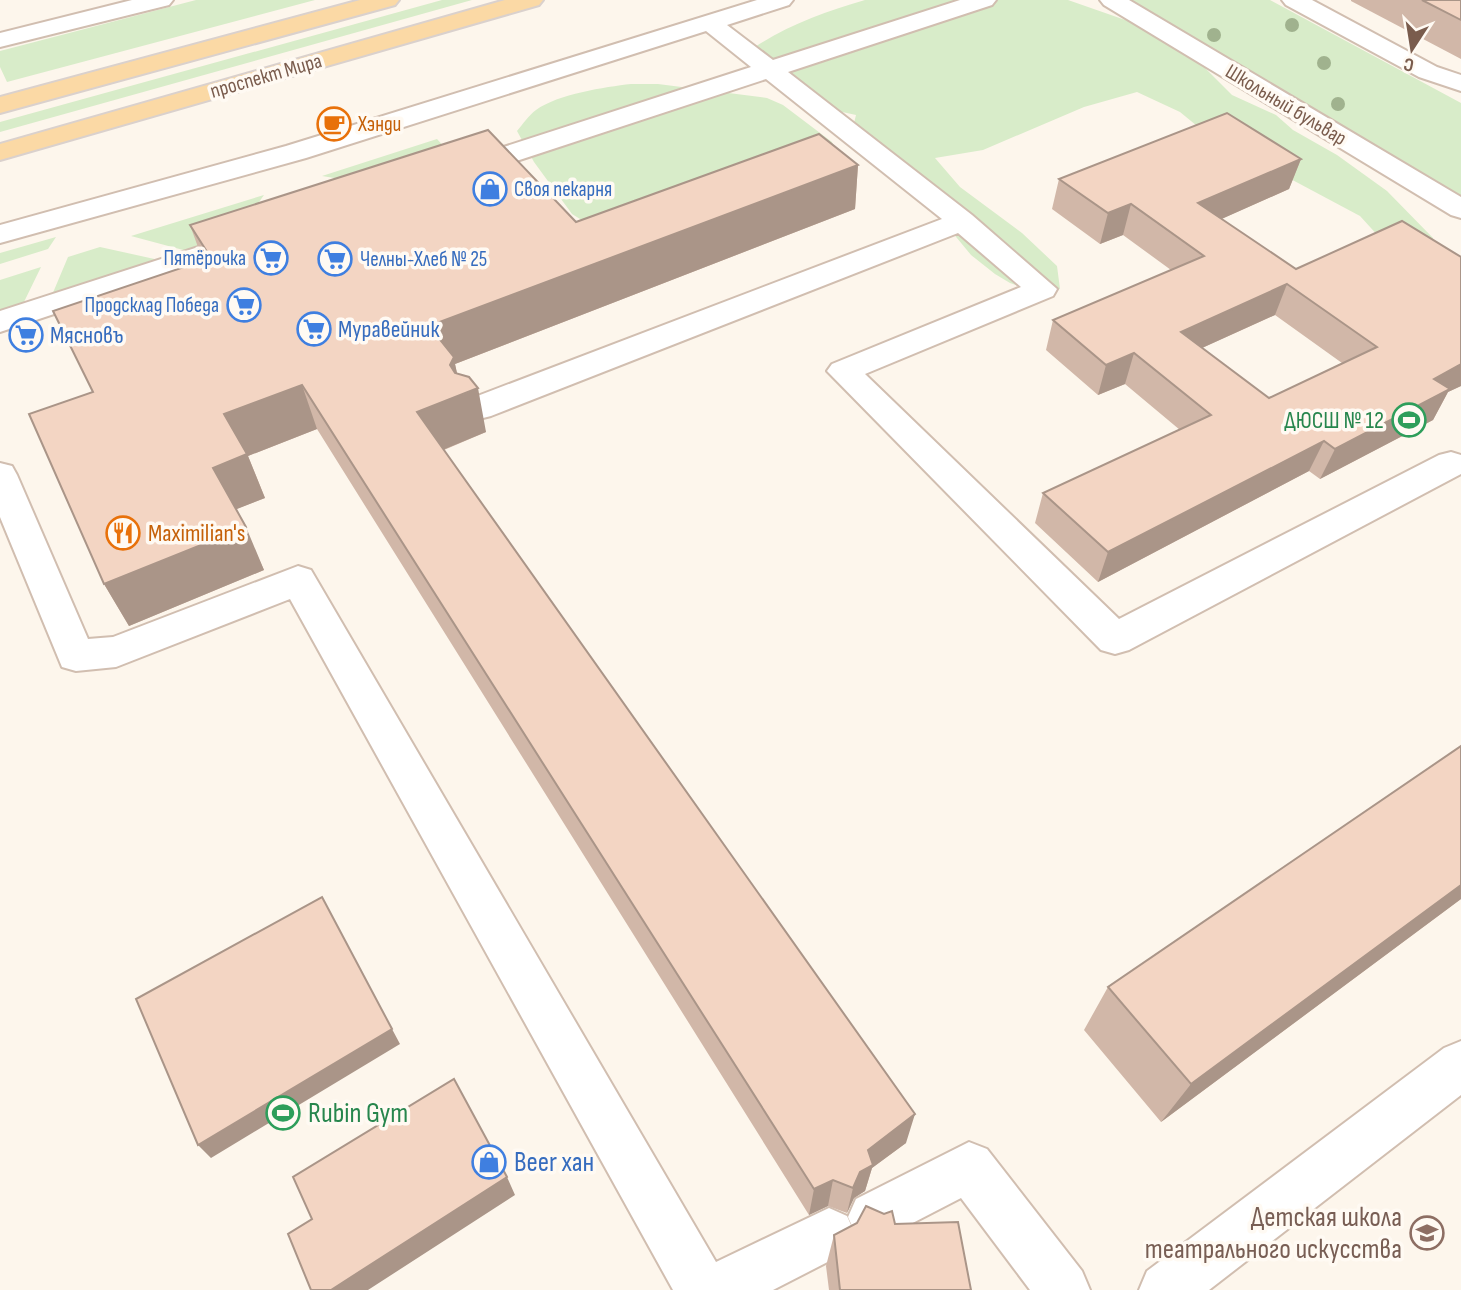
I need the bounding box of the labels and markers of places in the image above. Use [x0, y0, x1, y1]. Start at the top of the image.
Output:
cafe icon: Хэнди [315, 105, 353, 143]
place label: Хэнди [357, 112, 401, 137]
shop icon: Своя пекарня [471, 170, 509, 208]
place label: Своя пекарня [514, 177, 612, 202]
supermarket icon: Пятёрочка [252, 239, 290, 277]
supermarket icon: Челны-Хлеб № 25 [316, 240, 354, 278]
place label: Пятёрочка [163, 246, 246, 271]
place label: Челны-Хлеб № 25 [360, 247, 487, 272]
supermarket icon: Продсклад Победа [225, 286, 263, 324]
place label: Продсклад Победа [85, 293, 219, 318]
supermarket icon: Муравейник [295, 310, 333, 348]
place label: Муравейник [338, 315, 440, 344]
supermarket icon: Мясновъ [7, 316, 45, 354]
place label: Мясновъ [50, 321, 124, 350]
sports icon: ДЮСШ № 12 [1390, 401, 1428, 439]
place label: ДЮСШ № 12 [1284, 406, 1384, 435]
restaurant icon: Maximilian's [104, 514, 142, 552]
place label: Maximilian's [148, 519, 245, 548]
sports icon: Rubin Gym [264, 1094, 302, 1132]
place label: Rubin Gym [308, 1097, 408, 1130]
shop icon: Beer хан [470, 1143, 508, 1181]
place label: Beer хан [514, 1146, 594, 1179]
place label: Детская школа театрального искусства [1145, 1201, 1402, 1266]
school or university icon: Детская школа театрального искусства [1408, 1214, 1446, 1252]

